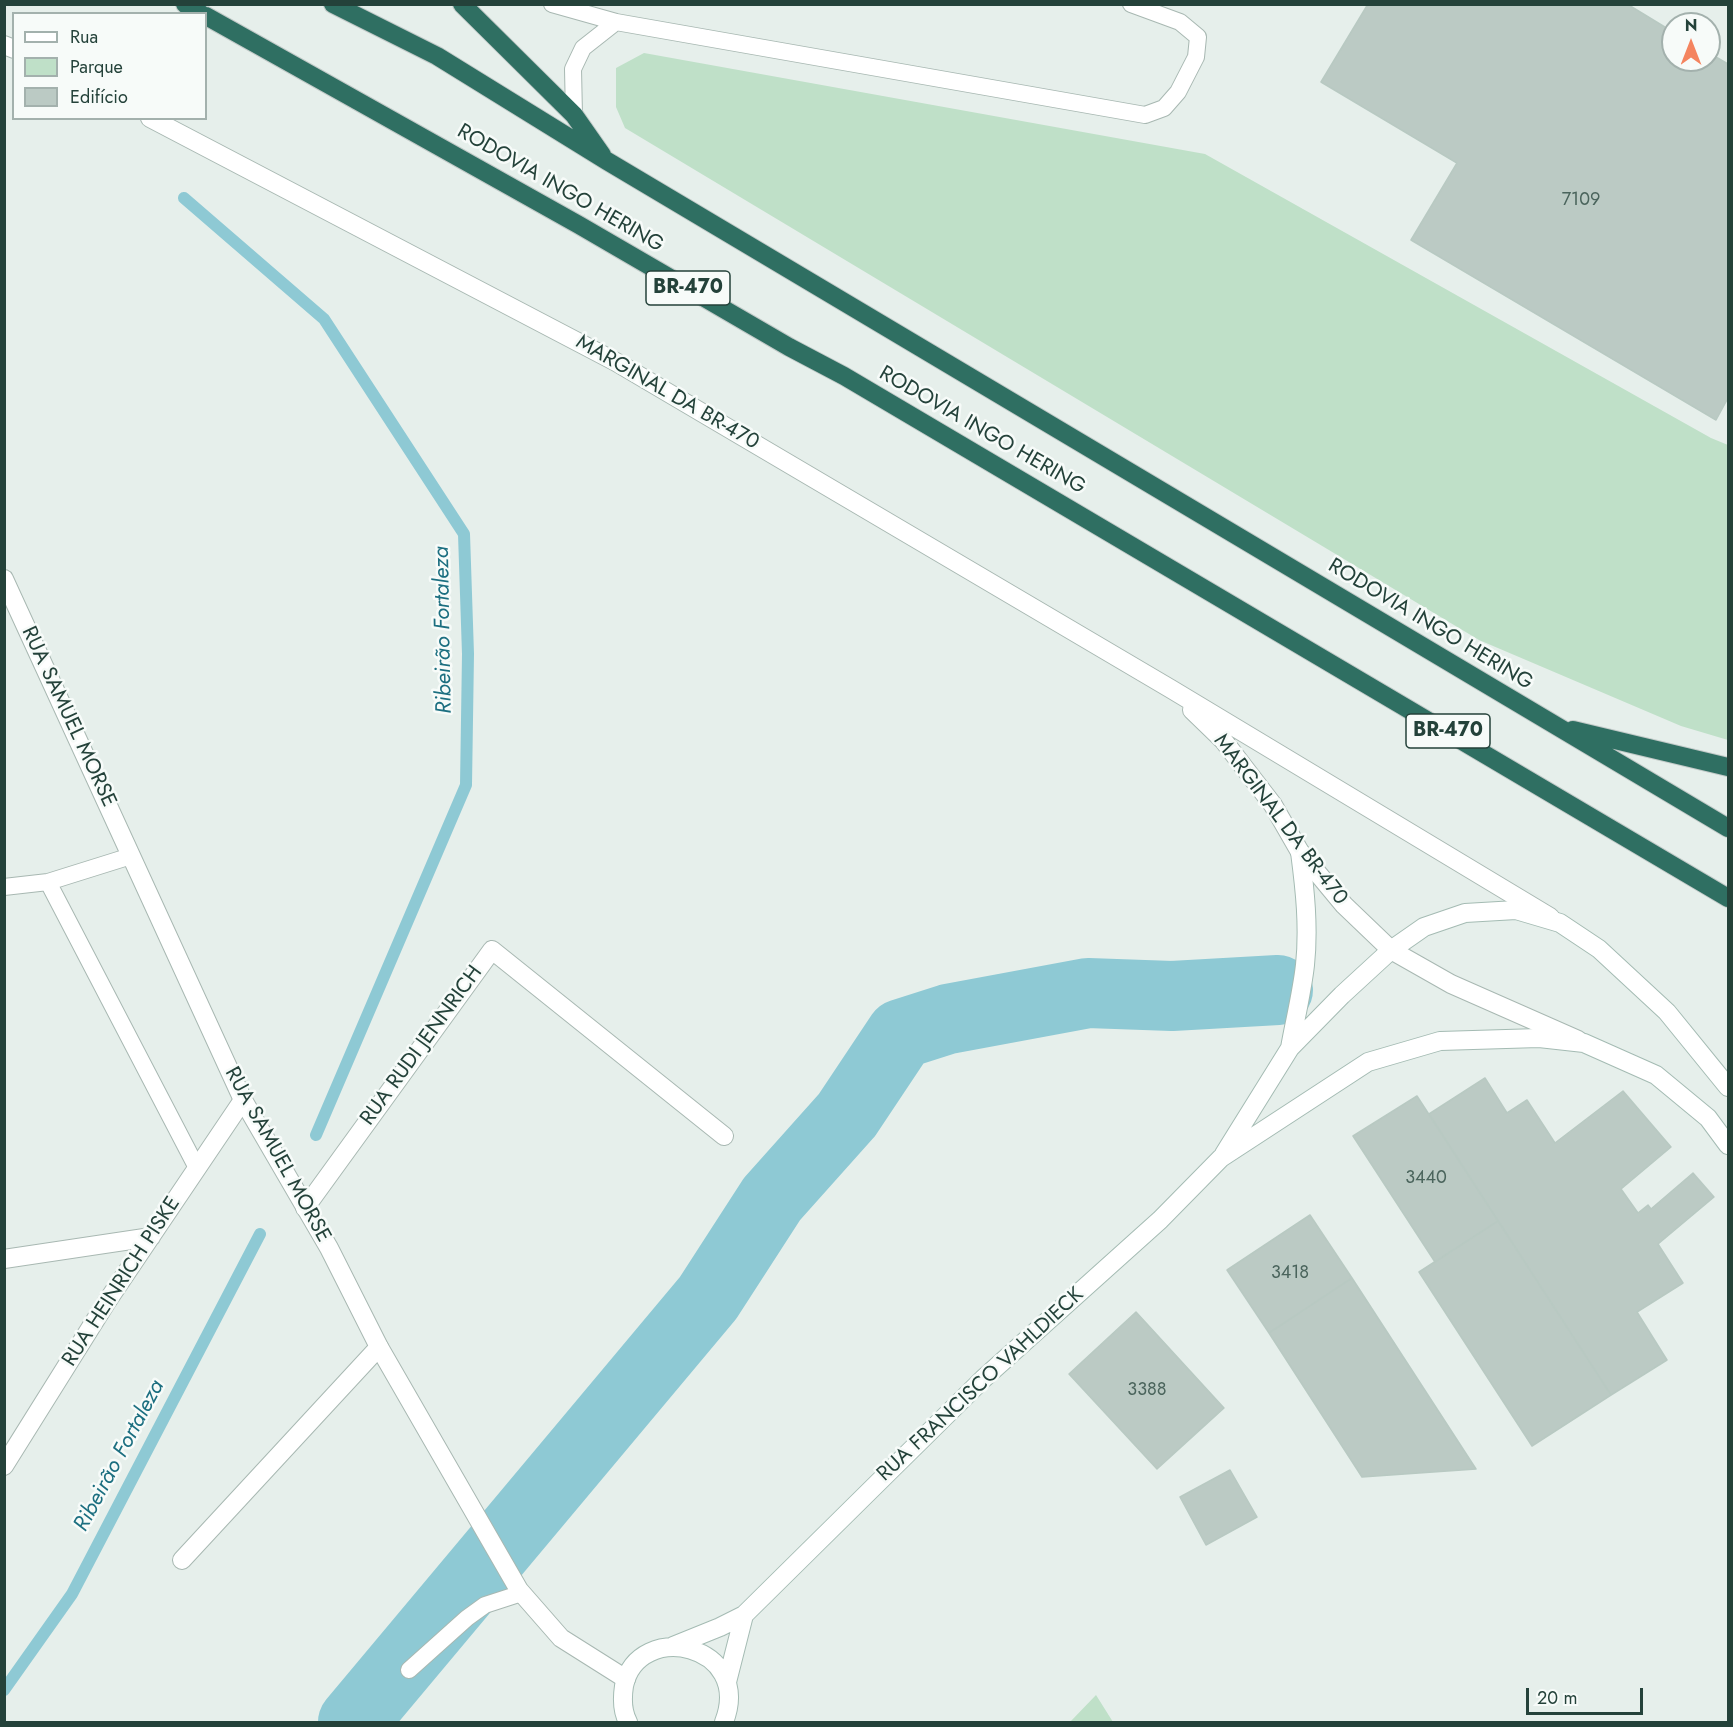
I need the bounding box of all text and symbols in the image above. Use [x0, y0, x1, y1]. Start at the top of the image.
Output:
legend [12, 12, 207, 120]
north arrow [1661, 12, 1721, 72]
text: N [1685, 14, 1697, 37]
text: Rua [70, 24, 98, 50]
text: Parque [70, 54, 123, 80]
text: Edifício [70, 84, 128, 110]
street label: RODOVIA INGO HERING [452, 119, 668, 259]
house number: 7109 [1562, 190, 1600, 212]
road number: BR-470 [646, 271, 730, 305]
street label: MARGINAL DA BR-470 [571, 330, 763, 456]
street label: RODOVIA INGO HERING [874, 361, 1090, 501]
water label: Ribeirão Fortaleza [429, 546, 459, 714]
street label: RODOVIA INGO HERING [1323, 554, 1537, 696]
street label: RUA SAMUEL MORSE [15, 623, 121, 811]
road number: BR-470 [1406, 714, 1490, 748]
street label: MARGINAL DA BR-470 [1207, 730, 1353, 910]
street label: RUA RUDI JENNRICH [356, 961, 488, 1131]
street label: RUA SAMUEL MORSE [218, 1063, 336, 1247]
house number: 3440 [1405, 1168, 1447, 1190]
street label: RUA HEINRICH PISKE [58, 1192, 186, 1372]
house number: 3418 [1271, 1263, 1309, 1285]
street label: RUA FRANCISCO VAHLDIECK [873, 1283, 1089, 1487]
water label: Ribeirão Fortaleza [69, 1376, 171, 1536]
house number: 3388 [1127, 1380, 1167, 1402]
scale bar [1529, 1676, 1646, 1714]
text: 20 m [1537, 1685, 1577, 1711]

